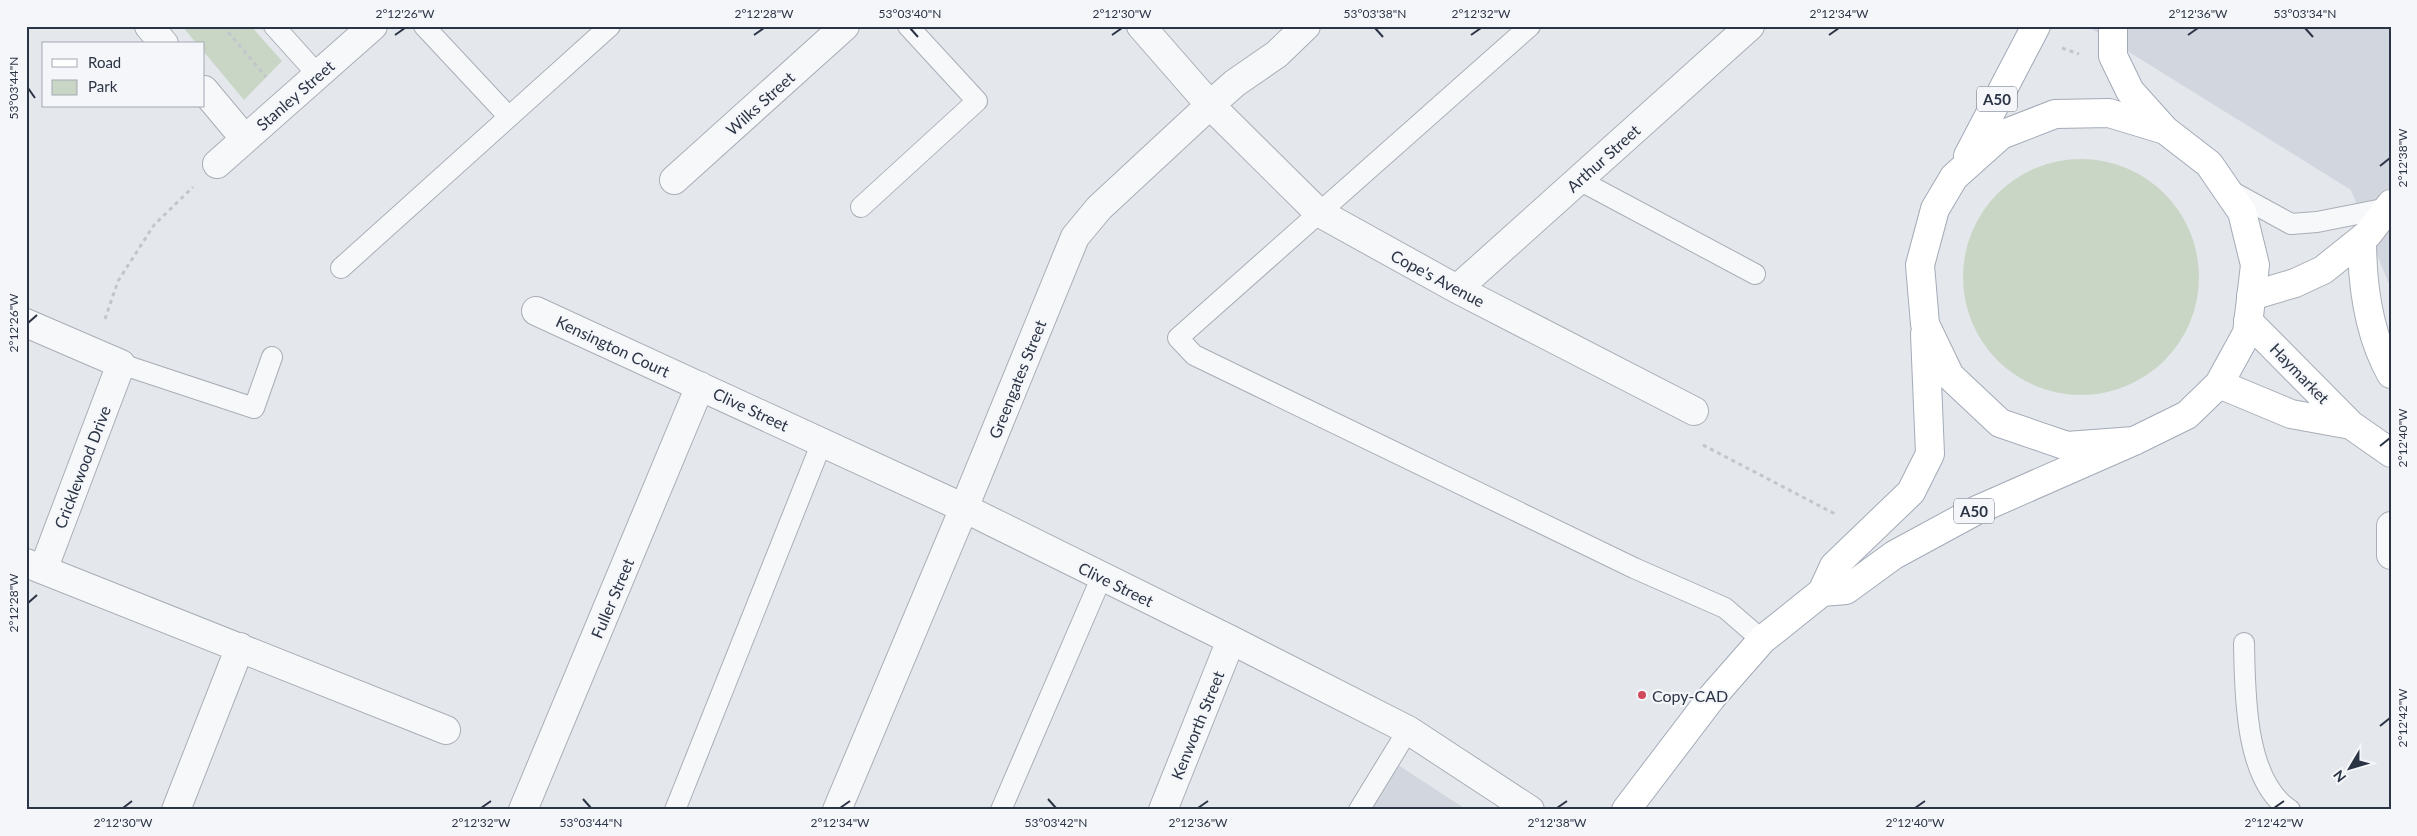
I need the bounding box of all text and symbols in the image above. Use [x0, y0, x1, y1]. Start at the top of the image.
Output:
text: 2°12'26"W [375, 6, 435, 21]
text: 2°12'28"W [734, 6, 794, 21]
text: 53°03'40"N [879, 6, 941, 21]
text: 2°12'30"W [1092, 6, 1152, 21]
text: 53°03'38"N [1344, 6, 1406, 21]
text: 2°12'32"W [1451, 6, 1511, 21]
text: 2°12'34"W [1809, 6, 1869, 21]
text: 2°12'36"W [2168, 6, 2228, 21]
text: 53°03'34"N [2274, 6, 2336, 21]
legend [42, 42, 205, 108]
text: Road [88, 53, 121, 71]
street label: Stanley Street [252, 56, 338, 134]
text: 53°03'44"N [6, 57, 21, 119]
street label: Wilks Street [722, 67, 798, 139]
text: Park [88, 77, 118, 95]
road number: A50 [1977, 86, 2017, 112]
street label: Arthur Street [1562, 120, 1644, 196]
text: 2°12'38"W [2395, 128, 2410, 188]
street label: Cope's Avenue [1388, 245, 1488, 311]
text: 2°12'26"W [6, 293, 21, 353]
street label: Kensington Court [553, 311, 673, 381]
street label: Greengates Street [985, 317, 1050, 441]
street label: Haymarket [2267, 339, 2334, 407]
street label: Clive Street [710, 383, 792, 435]
street label: Cricklewood Drive [50, 403, 114, 531]
text: 2°12'40"W [2395, 408, 2410, 468]
road number: A50 [1954, 498, 1994, 524]
street label: Fuller Street [587, 555, 637, 641]
street label: Clive Street [1075, 558, 1157, 610]
text: 2°12'28"W [6, 573, 21, 633]
street label: Kenworth Street [1167, 668, 1228, 782]
place label: Copy-CAD [1652, 686, 1728, 705]
text: 2°12'42"W [2395, 688, 2410, 748]
marker: Copy-CAD [1636, 689, 1648, 701]
north arrow [2324, 744, 2374, 794]
text: N [2329, 767, 2349, 786]
text: 2°12'30"W [93, 815, 153, 830]
text: 2°12'32"W [451, 815, 511, 830]
text: 53°03'44"N [560, 815, 622, 830]
text: 2°12'34"W [810, 815, 870, 830]
text: 53°03'42"N [1025, 815, 1087, 830]
text: 2°12'36"W [1168, 815, 1228, 830]
text: 2°12'38"W [1527, 815, 1587, 830]
text: 2°12'40"W [1885, 815, 1945, 830]
text: 2°12'42"W [2244, 815, 2304, 830]

